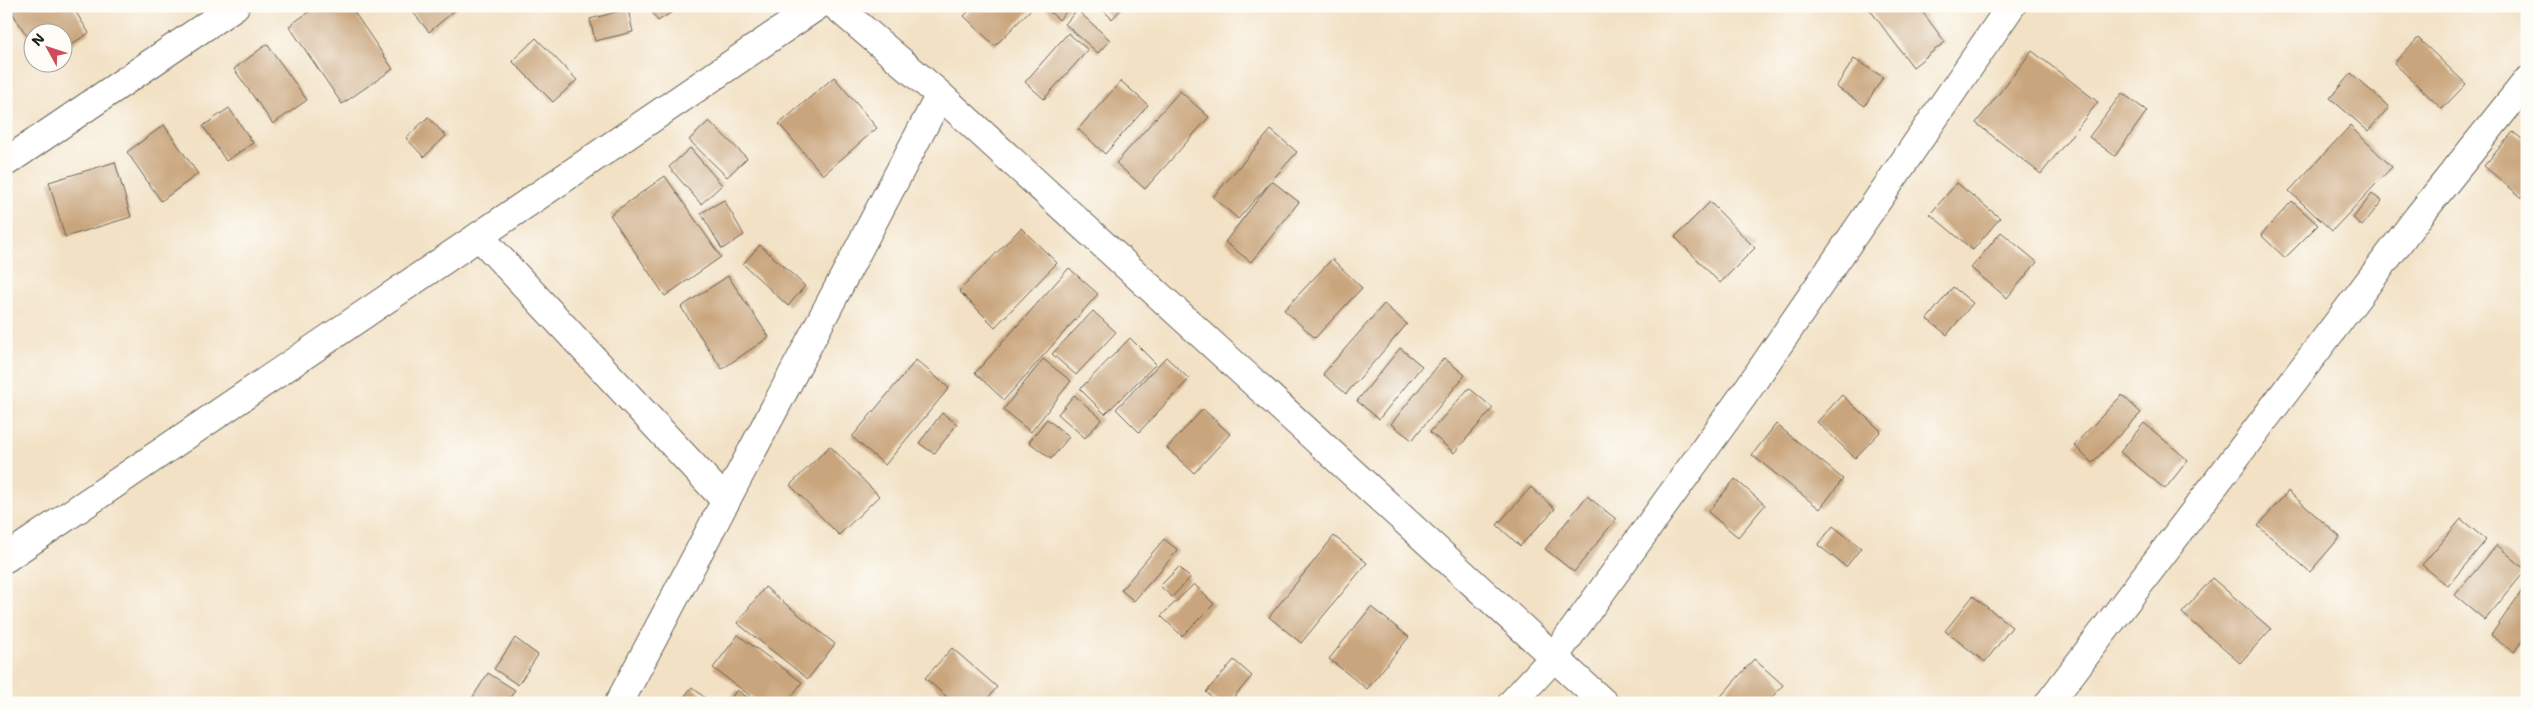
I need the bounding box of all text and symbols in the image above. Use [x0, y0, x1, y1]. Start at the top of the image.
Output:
north arrow [22, 22, 72, 72]
text: N [28, 30, 49, 50]

